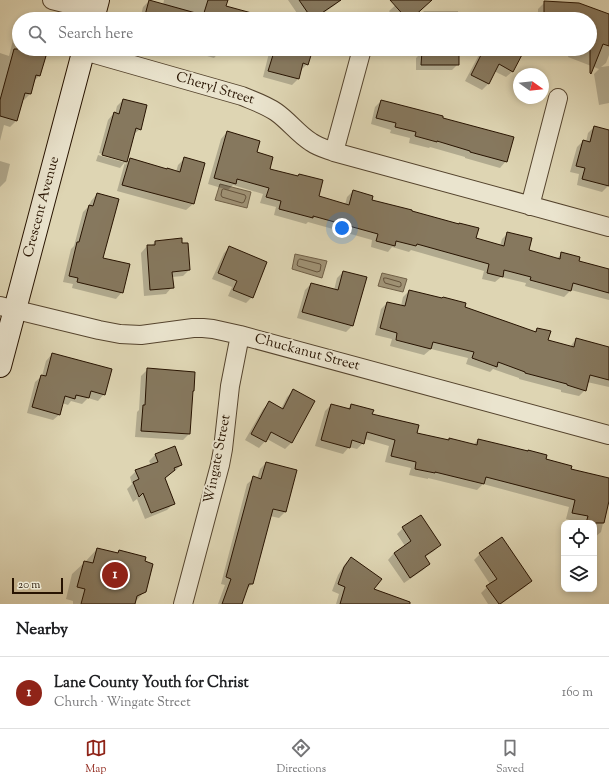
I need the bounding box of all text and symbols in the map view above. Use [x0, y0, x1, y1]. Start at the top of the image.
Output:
search box [12, 12, 597, 56]
icon: search [26, 23, 48, 45]
text: Search here [58, 24, 133, 45]
street label: Cheryl Street [173, 68, 257, 110]
north arrow [513, 68, 549, 104]
street label: Crescent Avenue [19, 154, 65, 260]
your location [332, 218, 352, 238]
street label: Chuckanut Street [252, 329, 362, 377]
street label: Wingate Street [200, 413, 236, 505]
map controls [561, 520, 597, 592]
button: locate [561, 520, 597, 556]
button: layers [561, 556, 597, 592]
pin: 1 [102, 560, 128, 590]
scale bar [12, 576, 63, 595]
text: 20 m [18, 577, 40, 593]
text: Nearby [16, 618, 68, 642]
text: Lane County Youth for Christ [54, 673, 249, 694]
text: 1 [27, 684, 31, 702]
text: 160 m [562, 684, 593, 702]
text: Church · Wingate Street [54, 694, 191, 712]
tab: Map [85, 737, 107, 777]
tab: Directions [277, 737, 326, 777]
tab: Saved [496, 737, 524, 777]

